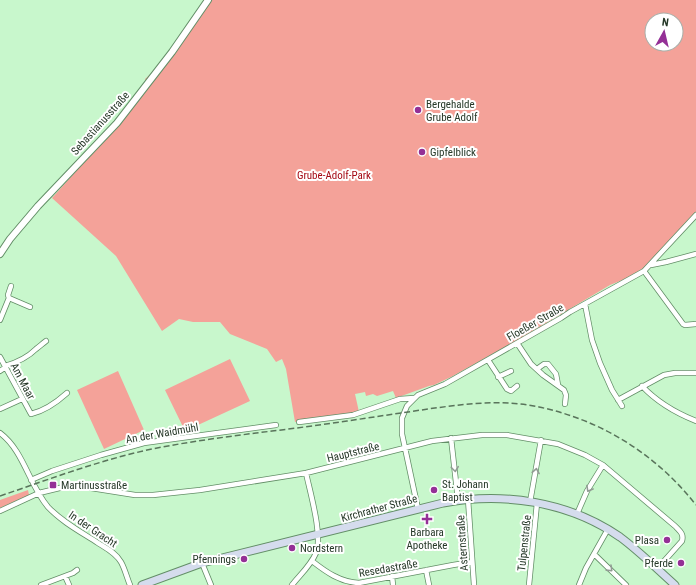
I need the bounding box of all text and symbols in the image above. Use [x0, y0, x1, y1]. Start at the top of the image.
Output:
north arrow [644, 12, 684, 52]
text: N [661, 16, 670, 30]
street label: Sebastianusstraße [68, 89, 132, 158]
place label: Bergehalde Grube Adolf [426, 98, 478, 124]
marker: Bergehalde Grube Adolf [413, 105, 423, 115]
place label: Gipfelblick [430, 146, 476, 159]
marker: Gipfelblick [417, 147, 427, 157]
park label: Grube-Adolf-Park [297, 169, 371, 182]
street label: Floeßer Straße [504, 301, 566, 344]
street label: Am Maar [8, 361, 38, 402]
street label: An der Waidmühl [125, 421, 199, 446]
street label: Hauptstraße [326, 440, 381, 465]
one-way arrow [450, 466, 459, 472]
one-way arrow [531, 468, 539, 474]
place label: St. Johann Baptist [442, 478, 488, 504]
place label: Martinusstraße [61, 479, 127, 492]
marker: Martinusstraße [48, 480, 58, 490]
marker: St. Johann Baptist [429, 485, 439, 495]
one-way arrow [587, 485, 594, 492]
street label: Kirchrather Straße [340, 492, 419, 525]
street label: In der Gracht [66, 508, 119, 550]
marker: Barbara Apotheke [422, 514, 432, 524]
street label: Tulpenstraße [515, 514, 534, 572]
street label: Asternstraße [454, 515, 471, 571]
place label: Barbara Apotheke [406, 526, 448, 552]
place label: Plasa [635, 534, 659, 547]
marker: Plasa [662, 535, 672, 545]
place label: Nordstern [300, 542, 343, 555]
marker: Nordstern [287, 543, 297, 553]
place label: Pfennings [192, 553, 236, 566]
marker: Pfennings [239, 554, 249, 564]
street label: Resedastraße [358, 557, 418, 580]
place label: Pferde [645, 557, 673, 570]
marker: Pferde [676, 558, 686, 568]
one-way arrow [605, 565, 613, 572]

